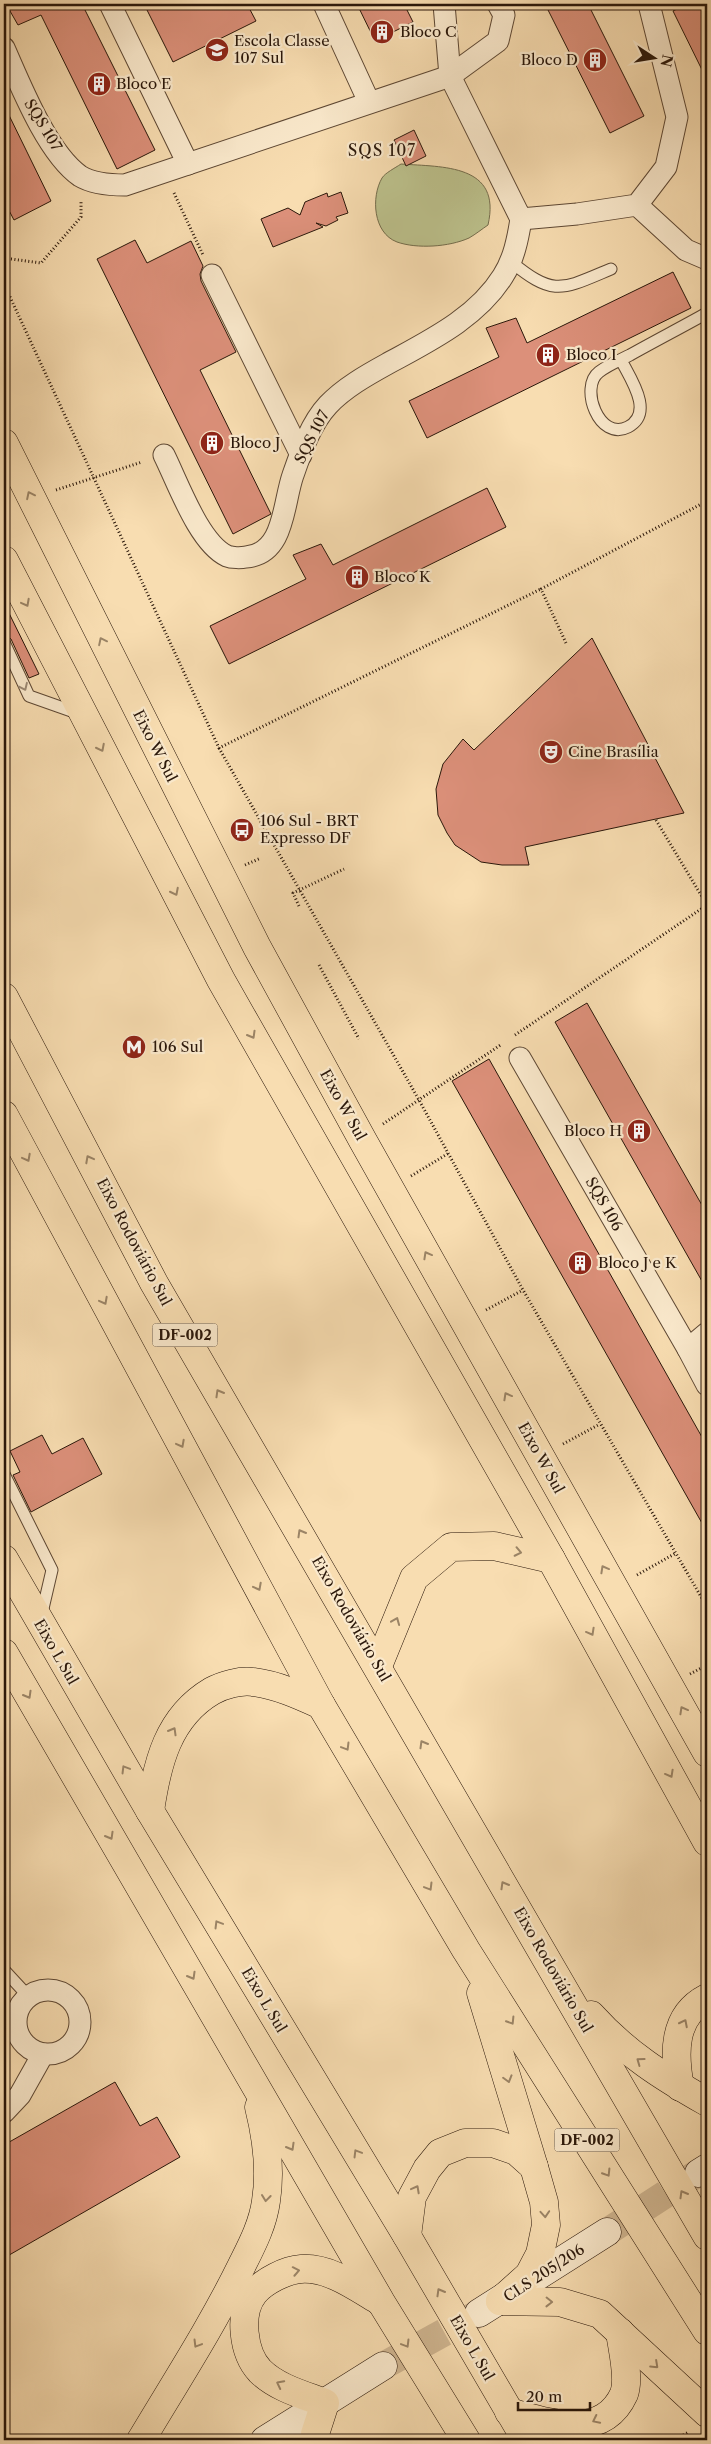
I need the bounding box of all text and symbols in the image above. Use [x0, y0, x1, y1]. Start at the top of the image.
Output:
building icon: Bloco C [369, 19, 395, 45]
place label: Bloco C [400, 22, 457, 41]
place label: Escola Classe 107 Sul [234, 31, 330, 67]
north arrow [628, 32, 678, 82]
school or university icon: Escola Classe 107 Sul [204, 37, 230, 63]
building icon: Bloco D [582, 47, 608, 73]
place label: Bloco D [521, 50, 578, 69]
text: N [657, 53, 677, 69]
building icon: Bloco E [86, 71, 112, 97]
place label: Bloco E [116, 74, 171, 93]
street label: SQS 107 [20, 95, 67, 155]
district label: SQS 107 [348, 140, 416, 160]
building icon: Bloco I [535, 342, 561, 368]
place label: Bloco I [566, 345, 617, 364]
street label: SQS 107 [290, 406, 333, 467]
building icon: Bloco J [199, 430, 225, 456]
place label: Bloco J [230, 433, 281, 452]
one-way arrow [26, 491, 36, 500]
building icon: Bloco K [344, 564, 370, 590]
place label: Bloco K [374, 567, 432, 586]
one-way arrow [20, 598, 30, 607]
one-way arrow [98, 637, 108, 646]
one-way arrow [18, 682, 29, 691]
street label: Eixo W Sul [129, 707, 182, 786]
theatre icon: Cine Brasília [538, 739, 564, 765]
one-way arrow [95, 742, 105, 751]
place label: Cine Brasília [568, 742, 659, 761]
place label: 106 Sul - BRT Expresso DF [260, 811, 359, 847]
bus stop icon: 106 Sul - BRT Expresso DF [229, 817, 255, 843]
one-way arrow [169, 887, 179, 896]
one-way arrow [246, 1030, 256, 1039]
metro station icon: 106 Sul [121, 1034, 147, 1060]
place label: 106 Sul [152, 1037, 204, 1056]
street label: Eixo W Sul [316, 1066, 371, 1144]
building icon: Bloco H [626, 1118, 652, 1144]
place label: Bloco H [564, 1121, 622, 1140]
one-way arrow [21, 1152, 31, 1161]
one-way arrow [85, 1155, 95, 1164]
street label: SQS 106 [581, 1173, 628, 1234]
street label: Eixo Rodoviário Sul [93, 1175, 176, 1309]
building icon: Bloco J e K [567, 1250, 593, 1276]
one-way arrow [423, 1251, 433, 1260]
place label: Bloco J e K [598, 1253, 678, 1272]
one-way arrow [98, 1296, 108, 1305]
road number: DF-002 [152, 1324, 218, 1346]
one-way arrow [215, 1390, 225, 1399]
one-way arrow [503, 1393, 513, 1402]
street label: Eixo W Sul [514, 1419, 569, 1497]
one-way arrow [175, 1439, 185, 1448]
one-way arrow [297, 1530, 307, 1539]
one-way arrow [514, 1546, 523, 1556]
street label: Eixo Rodoviário Sul [308, 1553, 395, 1685]
one-way arrow [600, 1565, 610, 1574]
one-way arrow [252, 1582, 262, 1591]
street label: Eixo L Sul [30, 1616, 83, 1688]
one-way arrow [390, 1617, 401, 1626]
one-way arrow [585, 1627, 595, 1636]
one-way arrow [22, 1690, 32, 1699]
one-way arrow [680, 1707, 690, 1716]
one-way arrow [166, 1728, 176, 1737]
one-way arrow [419, 1740, 429, 1749]
one-way arrow [340, 1742, 350, 1751]
one-way arrow [122, 1766, 132, 1775]
one-way arrow [664, 1769, 674, 1778]
one-way arrow [104, 1830, 114, 1839]
one-way arrow [422, 1881, 432, 1890]
one-way arrow [500, 1881, 510, 1890]
street label: Eixo Rodoviário Sul [510, 1904, 597, 2036]
one-way arrow [215, 1920, 225, 1929]
street label: Eixo L Sul [238, 1964, 292, 2036]
one-way arrow [186, 1971, 196, 1980]
one-way arrow [504, 2015, 514, 2024]
one-way arrow [678, 2019, 688, 2028]
one-way arrow [636, 2058, 645, 2067]
one-way arrow [503, 2075, 513, 2083]
road number: DF-002 [554, 2128, 620, 2152]
one-way arrow [285, 2141, 295, 2150]
one-way arrow [353, 2149, 363, 2158]
one-way arrow [601, 2167, 610, 2176]
one-way arrow [410, 2185, 420, 2194]
one-way arrow [679, 2190, 689, 2199]
one-way arrow [261, 2195, 272, 2203]
one-way arrow [539, 2210, 550, 2218]
street label: CLS 205/206 [500, 2239, 588, 2306]
one-way arrow [292, 2266, 301, 2277]
one-way arrow [436, 2289, 446, 2298]
one-way arrow [546, 2297, 553, 2307]
street label: Eixo L Sul [446, 2312, 499, 2384]
one-way arrow [194, 2339, 204, 2348]
one-way arrow [400, 2339, 410, 2348]
one-way arrow [650, 2359, 659, 2368]
scale bar [518, 2379, 591, 2411]
one-way arrow [277, 2380, 286, 2390]
text: 20 m [526, 2387, 562, 2406]
one-way arrow [592, 2414, 601, 2424]

